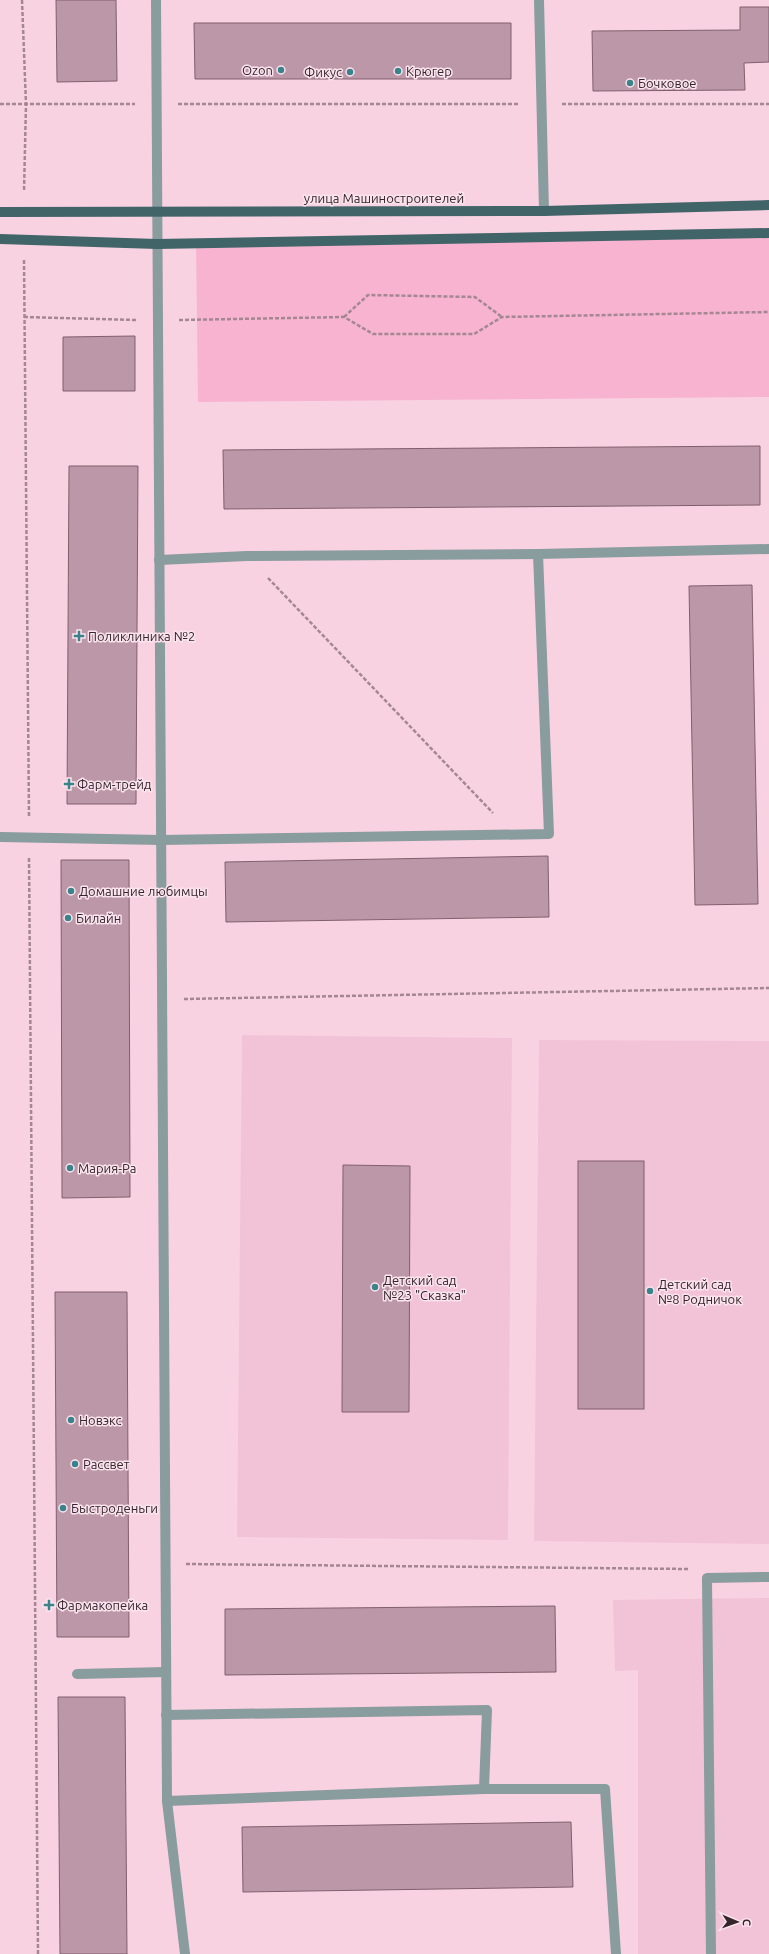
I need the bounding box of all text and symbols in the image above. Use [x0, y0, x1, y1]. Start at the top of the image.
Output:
place label: Ozon [242, 63, 273, 77]
place label: Крюгер [406, 64, 452, 78]
marker: Ozon [276, 65, 286, 75]
place label: Фикус [304, 65, 342, 79]
marker: Крюгер [393, 66, 403, 76]
marker: Фикус [345, 67, 355, 77]
place label: Бочковое [638, 76, 696, 90]
marker: Бочковое [625, 78, 635, 88]
street label: улица Машиностроителей [304, 191, 464, 205]
place label: Поликлиника №2 [88, 629, 195, 643]
marker: Поликлиника №2 [73, 630, 85, 642]
place label: Фарм-трейд [77, 777, 152, 791]
marker: Фарм-трейд [64, 779, 74, 789]
place label: Домашние любимцы [79, 884, 208, 898]
marker: Домашние любимцы [66, 886, 76, 896]
place label: Билайн [76, 911, 121, 925]
marker: Билайн [63, 913, 73, 923]
place label: Мария-Ра [78, 1161, 136, 1175]
marker: Мария-Ра [65, 1163, 75, 1173]
place label: Детский сад №23 "Сказка" [383, 1273, 466, 1302]
place label: Детский сад №8 Родничок [658, 1277, 742, 1306]
marker: Детский сад №23 "Сказка" [370, 1282, 380, 1292]
marker: Детский сад №8 Родничок [645, 1286, 655, 1296]
place label: Новэкс [79, 1413, 122, 1427]
marker: Новэкс [66, 1415, 76, 1425]
place label: Рассвет [83, 1457, 130, 1471]
marker: Рассвет [70, 1459, 80, 1469]
place label: Быстроденьги [71, 1501, 158, 1515]
marker: Быстроденьги [58, 1503, 68, 1513]
place label: Фармакопейка [57, 1598, 148, 1612]
marker: Фармакопейка [44, 1600, 54, 1610]
north arrow [717, 1902, 757, 1942]
text: С [741, 1919, 753, 1926]

